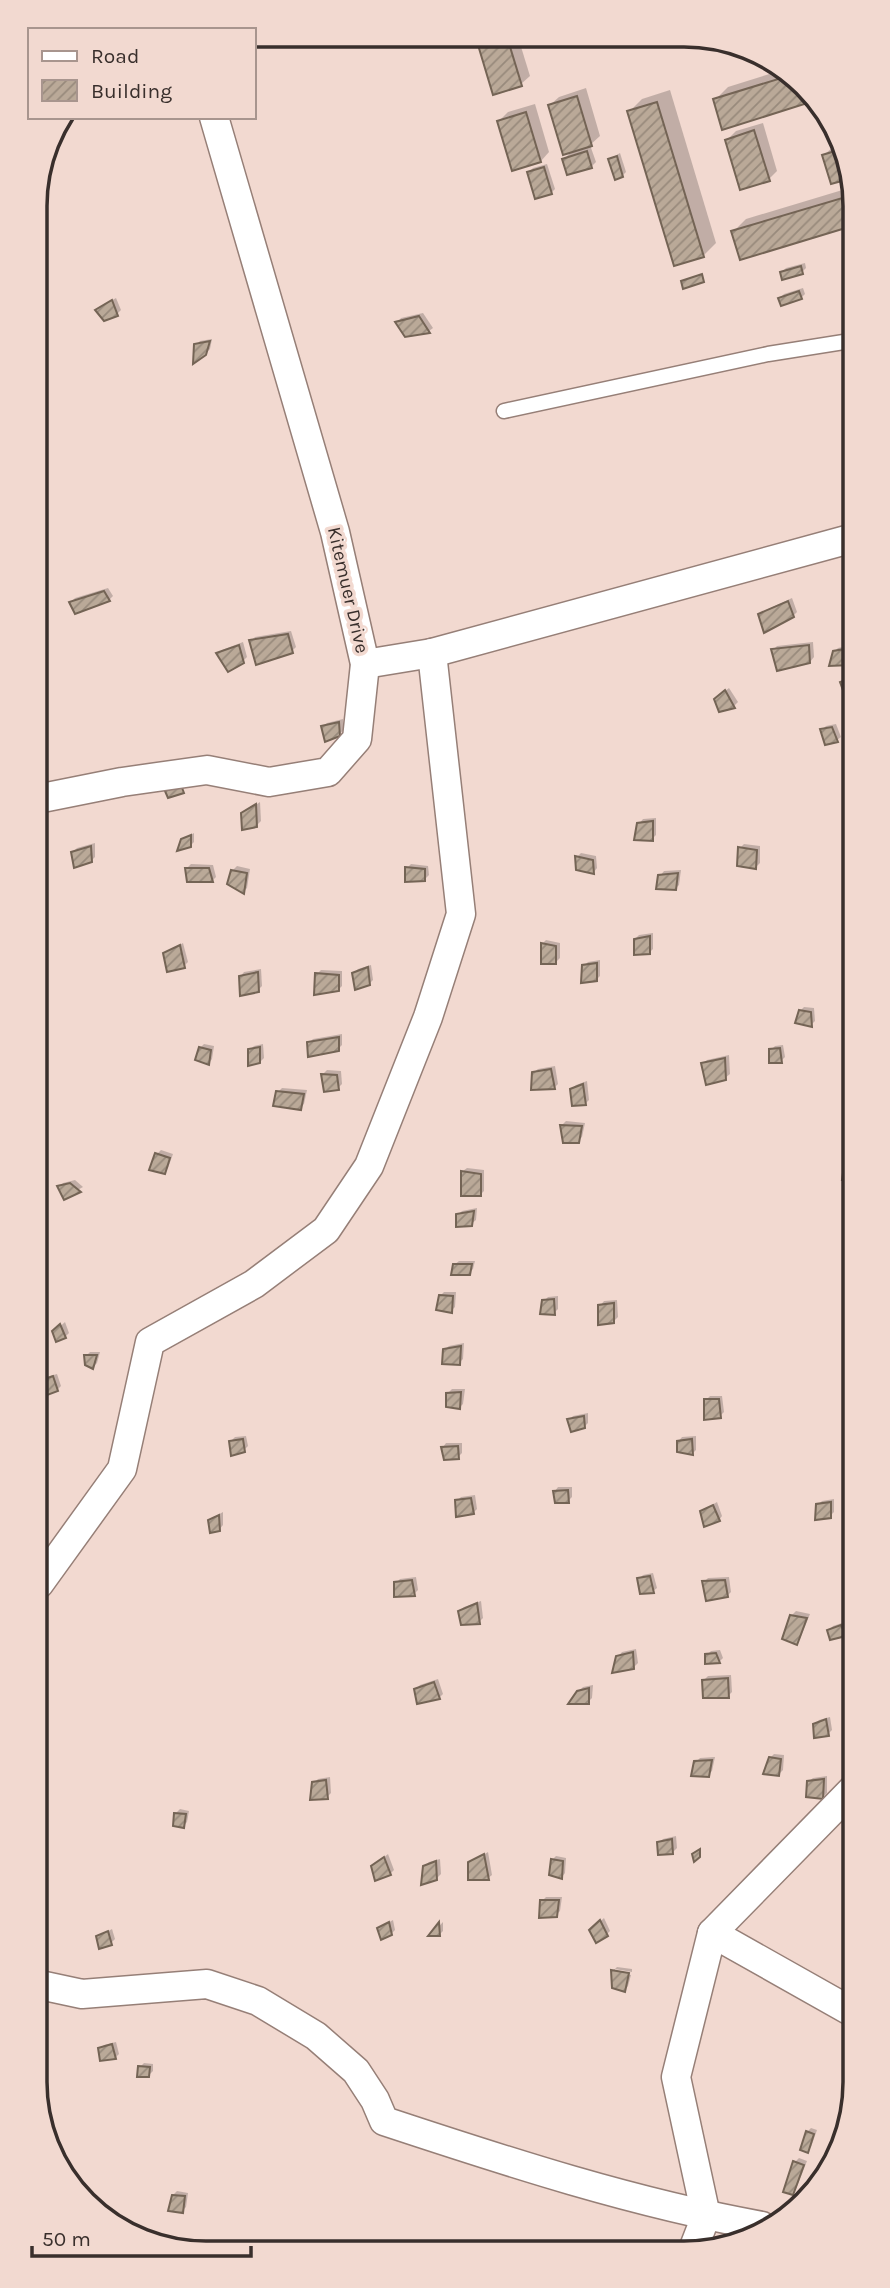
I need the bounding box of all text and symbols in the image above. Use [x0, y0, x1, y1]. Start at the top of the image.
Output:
legend [28, 28, 256, 119]
text: Road [91, 44, 139, 68]
text: Building [91, 79, 172, 103]
street label: Kitemuer Drive [323, 525, 373, 655]
scale bar [32, 2214, 250, 2258]
text: 50 m [42, 2227, 91, 2251]

